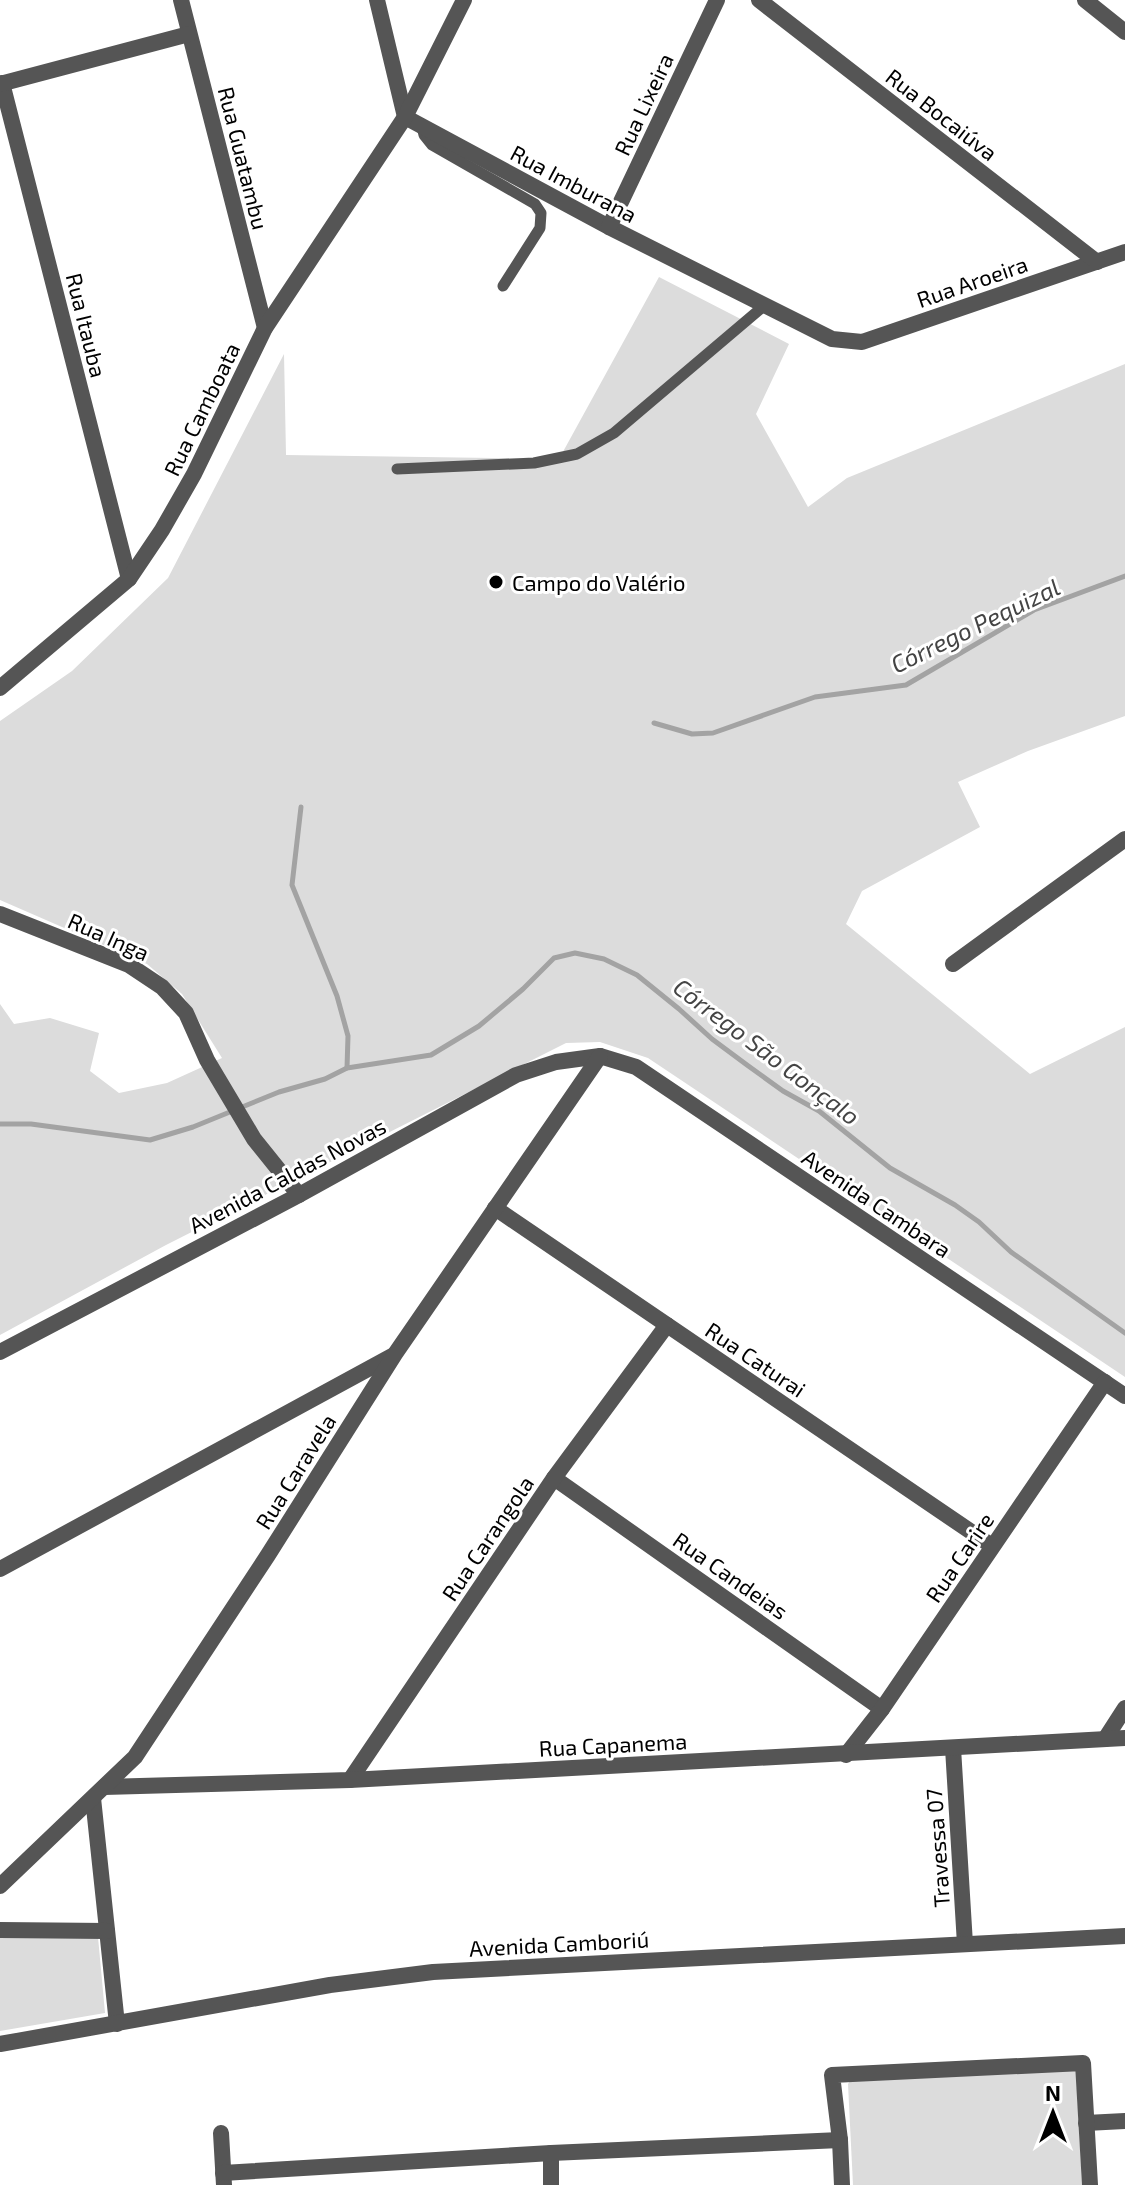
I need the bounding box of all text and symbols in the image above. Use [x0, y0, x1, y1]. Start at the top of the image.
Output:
street label: Rua Lixeira [608, 49, 678, 159]
street label: Rua Bocaiúva [881, 63, 1003, 165]
street label: Rua Guatambu [214, 84, 274, 232]
street label: Rua Imburana [507, 139, 641, 227]
street label: Rua Aroeira [913, 250, 1031, 312]
street label: Rua Itauba [62, 270, 112, 380]
street label: Rua Camboata [158, 338, 244, 480]
place label: Campo do Valério [512, 569, 686, 595]
water label: Córrego Pequizal [886, 572, 1064, 678]
marker: Campo do Valério [487, 573, 505, 591]
street label: Rua Inga [64, 907, 154, 965]
water label: Córrego São Gonçalo [668, 972, 866, 1131]
street label: Avenida Caldas Novas [184, 1112, 390, 1238]
street label: Avenida Cambara [798, 1144, 956, 1262]
street label: Rua Caturai [701, 1316, 811, 1402]
street label: Rua Caravela [249, 1409, 341, 1533]
street label: Rua Carangola [436, 1471, 538, 1605]
street label: Rua Carire [920, 1507, 998, 1607]
street label: Rua Candeias [669, 1526, 793, 1624]
street label: Rua Capanema [538, 1727, 688, 1761]
street label: Travessa 07 [920, 1788, 954, 1908]
street label: Avenida Camboriú [468, 1925, 650, 1961]
north arrow [1013, 2073, 1093, 2153]
text: N [1045, 2079, 1061, 2105]

